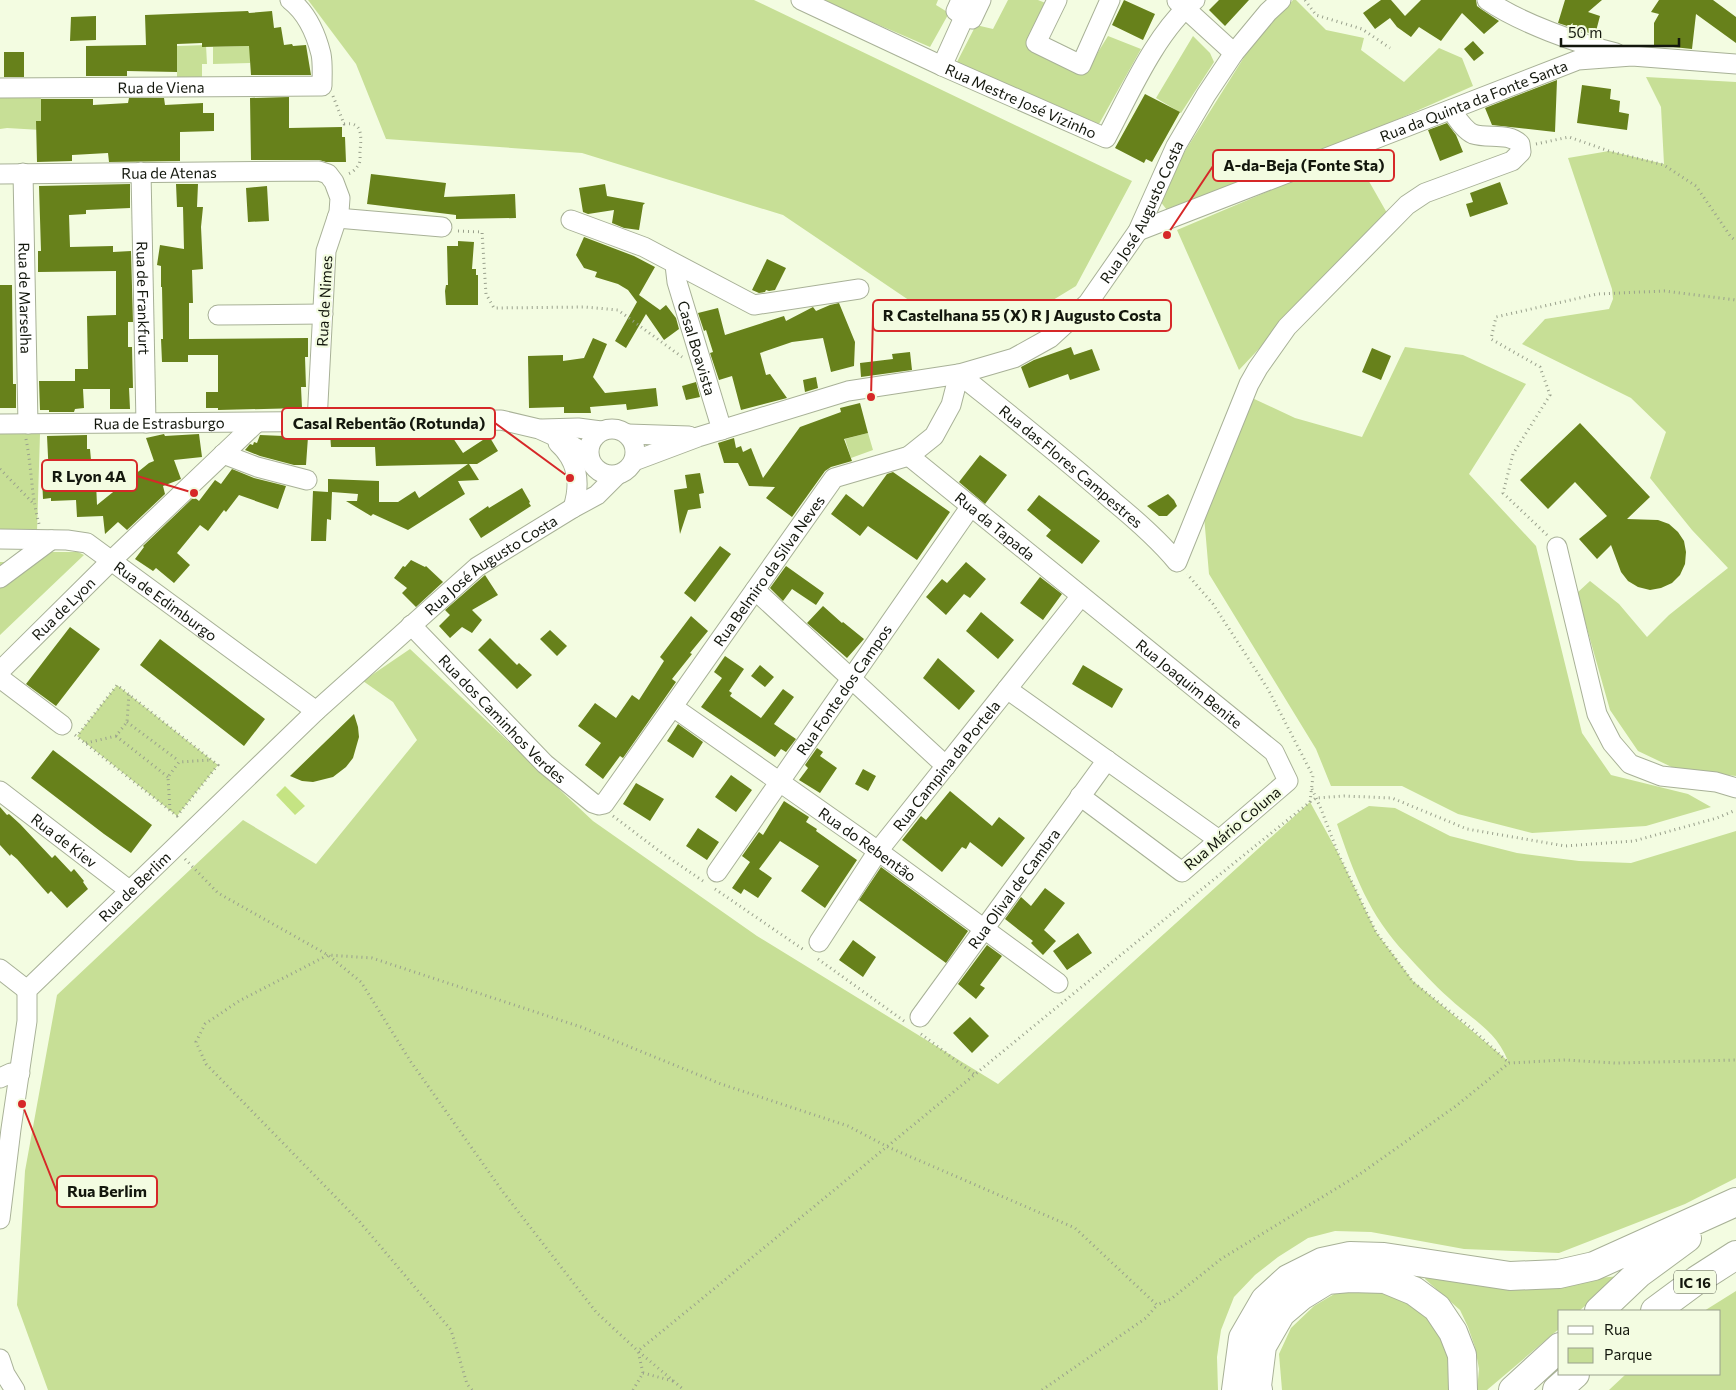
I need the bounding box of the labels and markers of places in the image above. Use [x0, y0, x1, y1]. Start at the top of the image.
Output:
callout: A-da-Beja (Fonte Sta) [1213, 150, 1394, 181]
callout: R Castelhana 55 (X) R J Augusto Costa [873, 300, 1171, 331]
callout: Casal Rebentão (Rotunda) [282, 408, 495, 439]
callout: R Lyon 4A [42, 460, 137, 491]
callout: Rua Berlim [57, 1176, 157, 1207]

